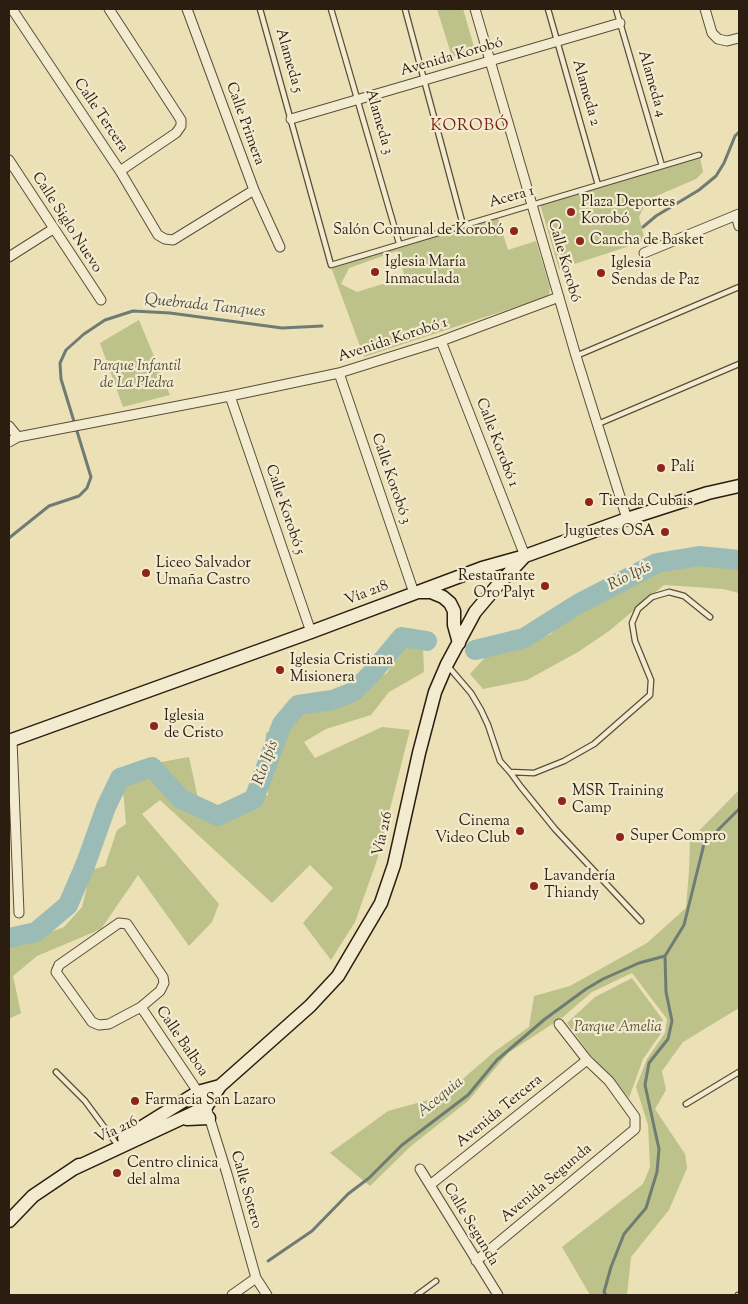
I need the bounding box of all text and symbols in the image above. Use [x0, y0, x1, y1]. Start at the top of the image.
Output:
street label: Alameda 5 [270, 27, 306, 95]
street label: Avenida Korobó [399, 35, 505, 81]
street label: Alameda 4 [633, 49, 669, 119]
street label: Alameda 2 [567, 58, 603, 128]
street label: Calle Tercera [69, 76, 131, 156]
street label: Calle Primera [221, 80, 267, 168]
street label: Alameda 3 [360, 87, 396, 157]
district label: KOROBÓ [430, 117, 510, 137]
street label: Calle Siglo Nuevo [27, 169, 105, 277]
street label: Acera 1 [487, 183, 537, 213]
place label: Plaza Deportes Korobó [581, 194, 675, 229]
marker: Plaza Deportes Korobó [565, 206, 577, 218]
street label: Calle Korobó [543, 217, 583, 305]
place label: Salón Comunal de Korobó [333, 222, 504, 240]
marker: Salón Comunal de Korobó [508, 225, 520, 237]
place label: Cancha de Basket [590, 232, 704, 250]
marker: Cancha de Basket [574, 235, 586, 247]
place label: Iglesia María Inmaculada [385, 254, 466, 289]
place label: Iglesia Sendas de Paz [611, 255, 699, 290]
marker: Iglesia María Inmaculada [369, 266, 381, 278]
marker: Iglesia Sendas de Paz [595, 267, 607, 279]
water label: Quebrada Tanques [144, 291, 266, 323]
street label: Avenida Korobó 1 [336, 315, 450, 367]
park label: Parque Infantil de La PIedra [93, 358, 181, 393]
street label: Calle Korobó 1 [471, 396, 521, 490]
street label: Calle Korobó 3 [366, 431, 414, 527]
place label: Palí [671, 459, 695, 477]
marker: Palí [655, 462, 667, 474]
street label: Calle Korobó 5 [260, 463, 308, 557]
place label: Tienda Cubais [599, 493, 693, 511]
marker: Tienda Cubais [583, 496, 595, 508]
place label: Juguetes OSA [564, 523, 655, 541]
marker: Juguetes OSA [659, 526, 671, 538]
place label: Liceo Salvador Umaña Castro [156, 555, 251, 590]
water label: Río Ipís [605, 558, 655, 596]
marker: Liceo Salvador Umaña Castro [140, 567, 152, 579]
place label: Restaurante Oro Palyt [458, 568, 535, 603]
street label: Vía 218 [343, 577, 391, 611]
marker: Restaurante Oro Palyt [539, 580, 551, 592]
place label: Iglesia Cristiana Misionera [290, 652, 393, 687]
marker: Iglesia Cristiana Misionera [274, 664, 286, 676]
place label: Iglesia de Cristo [164, 708, 224, 743]
marker: Iglesia de Cristo [148, 720, 160, 732]
water label: Río Ipís [250, 738, 284, 788]
place label: MSR Training Camp [572, 783, 664, 818]
marker: MSR Training Camp [556, 795, 568, 807]
street label: Vía 216 [370, 810, 398, 858]
place label: Cinema Video Club [435, 813, 510, 848]
marker: Cinema Video Club [514, 825, 526, 837]
place label: Super Compro [630, 828, 726, 846]
marker: Super Compro [614, 831, 626, 843]
place label: Lavandería Thiandy [544, 868, 615, 903]
marker: Lavandería Thiandy [528, 880, 540, 892]
street label: Calle Balboa [151, 1003, 211, 1081]
park label: Parque Amelia [574, 1019, 662, 1037]
street label: Avenida Tercera [453, 1072, 547, 1152]
water label: Acequia [414, 1074, 468, 1122]
place label: Farmacia San Lazaro [145, 1092, 276, 1110]
marker: Farmacia San Lazaro [129, 1095, 141, 1107]
street label: Vía 216 [93, 1113, 141, 1149]
street label: Avenida Segunda [498, 1141, 596, 1227]
street label: Calle Sotero [225, 1149, 265, 1231]
place label: Centro clinica del alma [127, 1155, 218, 1190]
marker: Centro clinica del alma [111, 1167, 123, 1179]
street label: Calle Segunda [438, 1180, 502, 1270]

